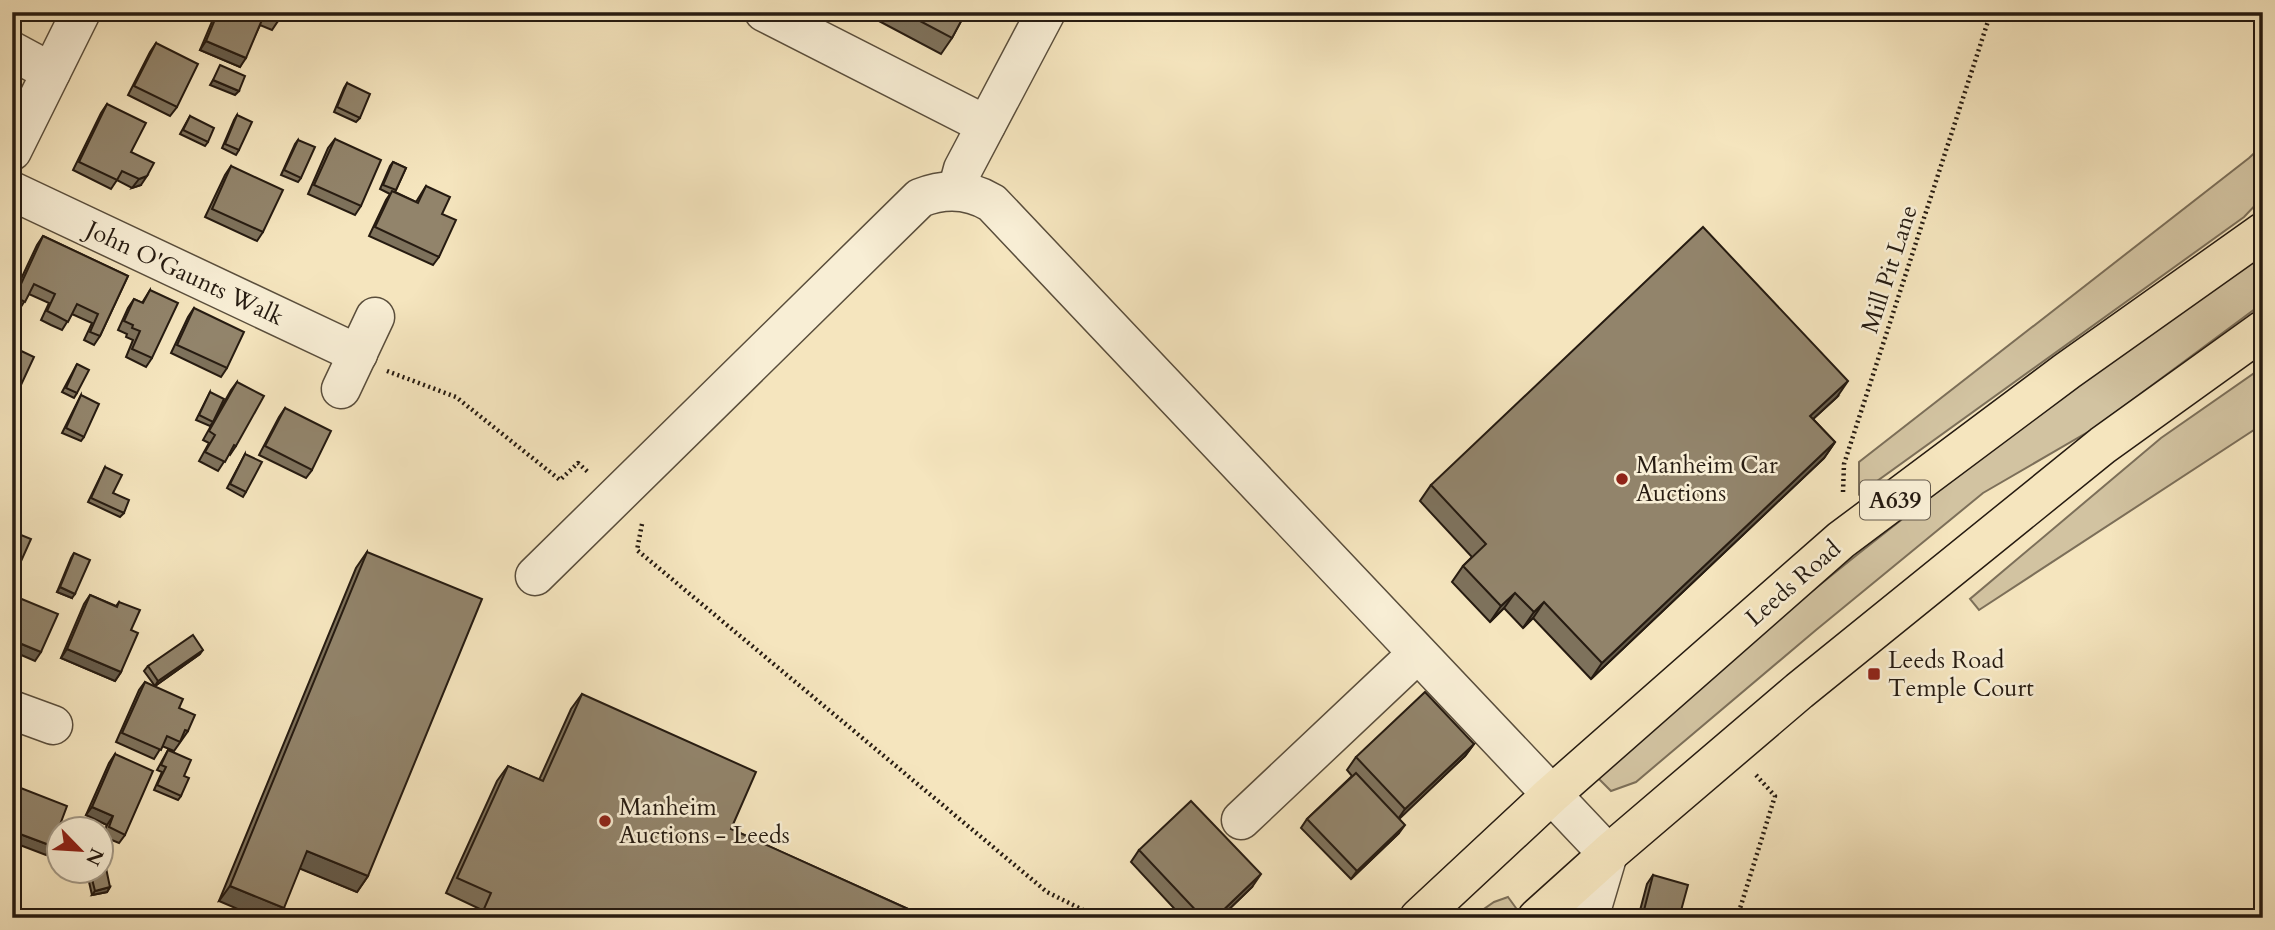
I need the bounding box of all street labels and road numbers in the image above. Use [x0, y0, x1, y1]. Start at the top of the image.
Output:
street label: Mill Pit Lane [1853, 201, 1926, 337]
street label: John O'Gaunts Walk [78, 212, 289, 334]
road number: A639 [1860, 480, 1930, 520]
street label: Leeds Road [1739, 533, 1848, 634]

